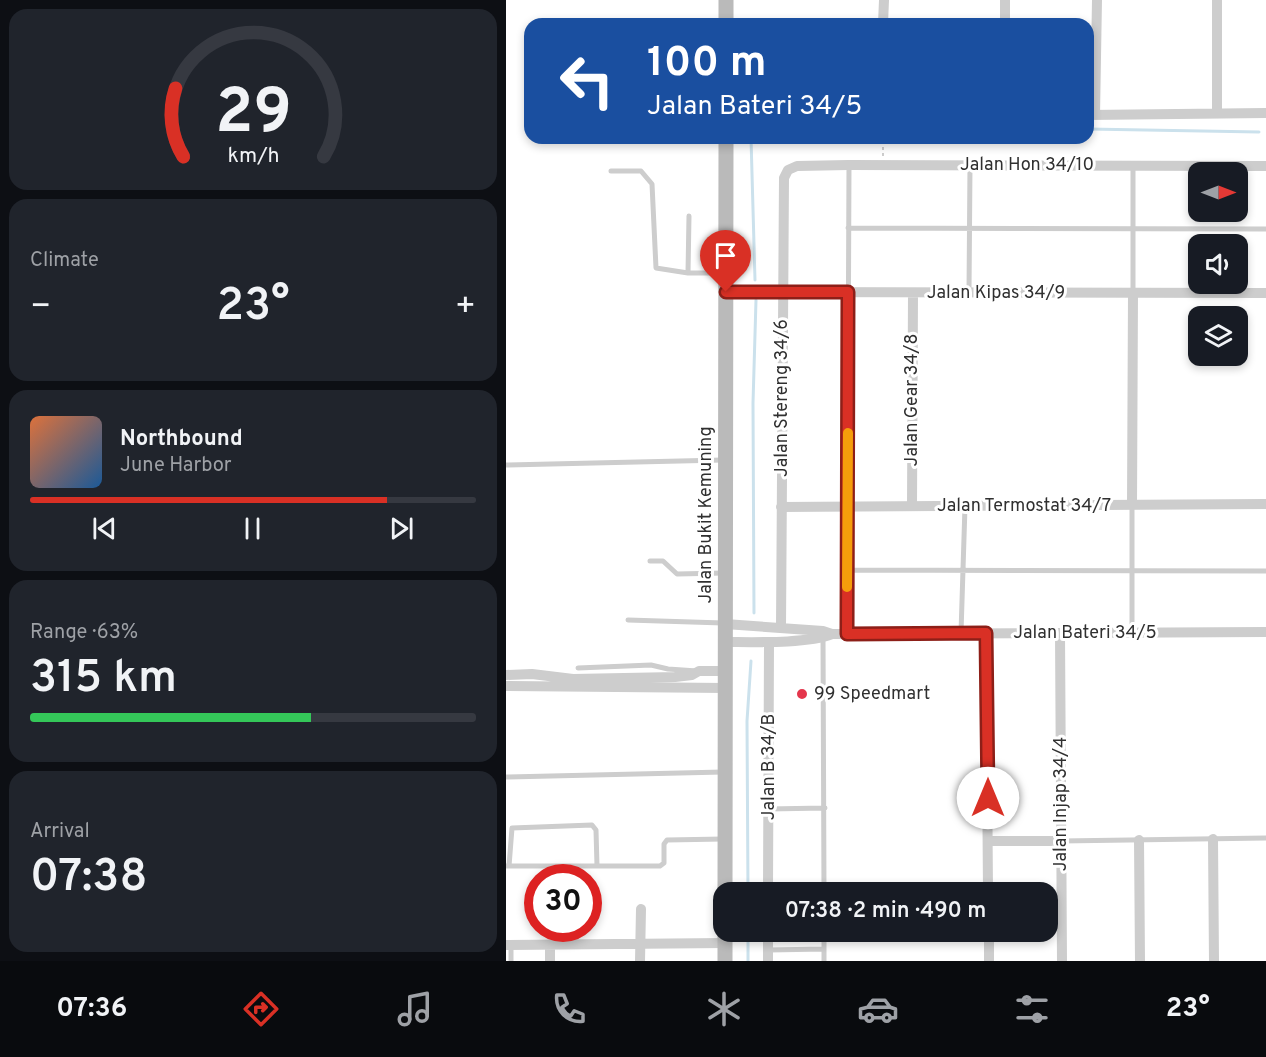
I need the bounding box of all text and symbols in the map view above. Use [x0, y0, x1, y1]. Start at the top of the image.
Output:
text: 100 m [647, 38, 766, 91]
icon: left [548, 42, 626, 120]
text: 29 [215, 76, 291, 155]
text: Jalan Bateri 34/5 [647, 90, 862, 124]
text: km/h [227, 143, 279, 170]
street label: Jalan Hon 34/10 [960, 154, 1094, 177]
north arrow [1188, 162, 1248, 222]
map controls [1188, 162, 1248, 366]
pin [700, 230, 751, 292]
button: sound [1188, 234, 1248, 294]
icon: arrive [709, 239, 742, 272]
text: Climate [30, 248, 99, 274]
text: 23° [216, 279, 290, 336]
street label: Jalan Kipas 34/9 [927, 282, 1065, 305]
text: − [30, 287, 51, 329]
text: + [455, 287, 476, 329]
button: layers [1188, 306, 1248, 366]
street label: Jalan Stereng 34/6 [771, 319, 794, 477]
street label: Jalan Gear 34/8 [901, 334, 924, 466]
text: Northbound [120, 426, 243, 453]
street label: Jalan Bukit Kemuning [695, 426, 718, 604]
text: June Harbor [120, 453, 232, 479]
street label: Jalan Termostat 34/7 [937, 495, 1111, 518]
icon: previous [88, 512, 121, 545]
icon: pause [236, 512, 269, 545]
icon: next [385, 512, 418, 545]
text: Range · 63% [30, 620, 138, 646]
street label: Jalan Bateri 34/5 [1013, 622, 1157, 645]
text: 315 km [30, 651, 177, 708]
place label: 99 Speedmart [814, 683, 930, 706]
marker: 99 Speedmart [795, 687, 809, 701]
street label: Jalan B 34/B [758, 714, 781, 820]
street label: Jalan Injap 34/4 [1050, 737, 1073, 871]
position arrow [956, 766, 1020, 830]
text: Arrival [30, 819, 90, 845]
text: 07:38 [30, 850, 147, 907]
speed limit sign: 30 [524, 864, 602, 942]
text: 07:38 · 2 min · 490 m [785, 898, 986, 925]
icon: directions [240, 988, 282, 1030]
icon: music [394, 988, 436, 1030]
icon: phone [548, 988, 590, 1030]
icon: climate [703, 988, 745, 1030]
icon: car [857, 988, 899, 1030]
icon: filters [1011, 988, 1053, 1030]
text: 07:36 [56, 992, 127, 1026]
text: 23° [1166, 992, 1210, 1026]

